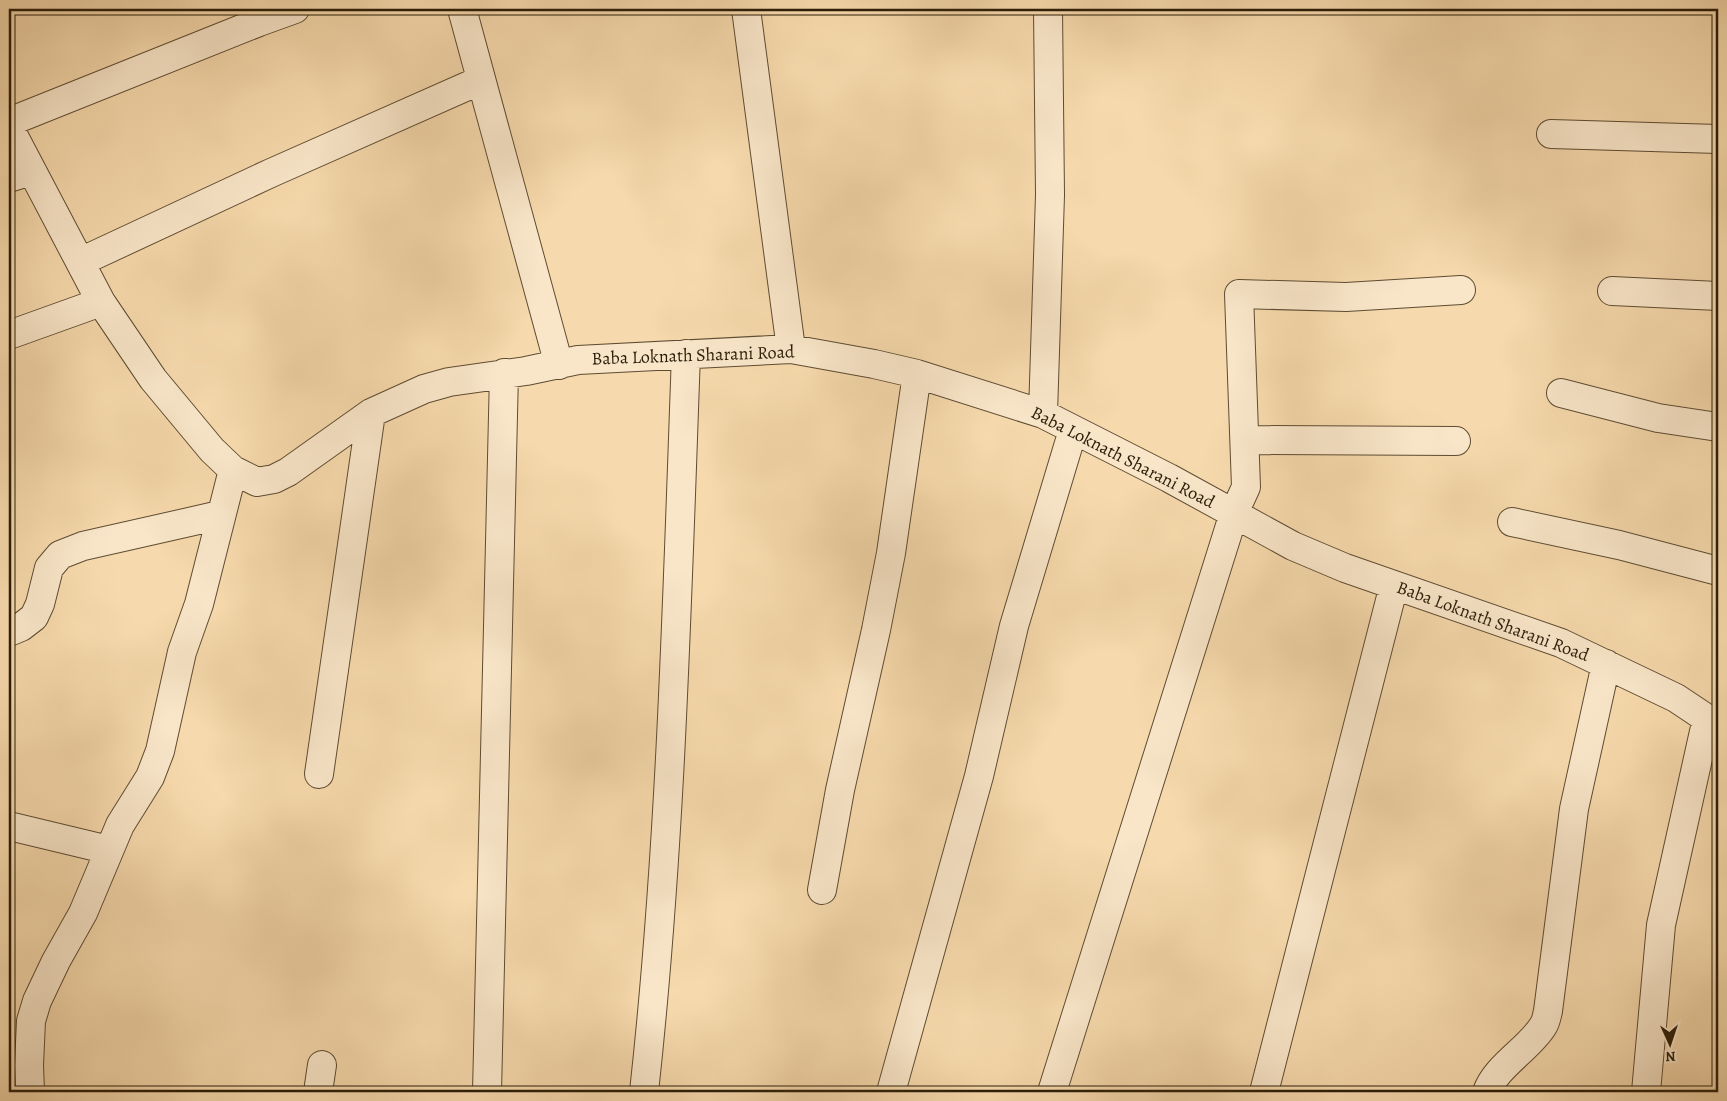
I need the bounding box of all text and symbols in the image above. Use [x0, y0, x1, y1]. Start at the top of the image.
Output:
street label: Baba Loknath Sharani Road [591, 339, 795, 371]
street label: Baba Loknath Sharani Road [1027, 400, 1219, 514]
street label: Baba Loknath Sharani Road [1393, 575, 1593, 667]
north arrow [1644, 1018, 1694, 1068]
text: N [1665, 1047, 1676, 1066]

